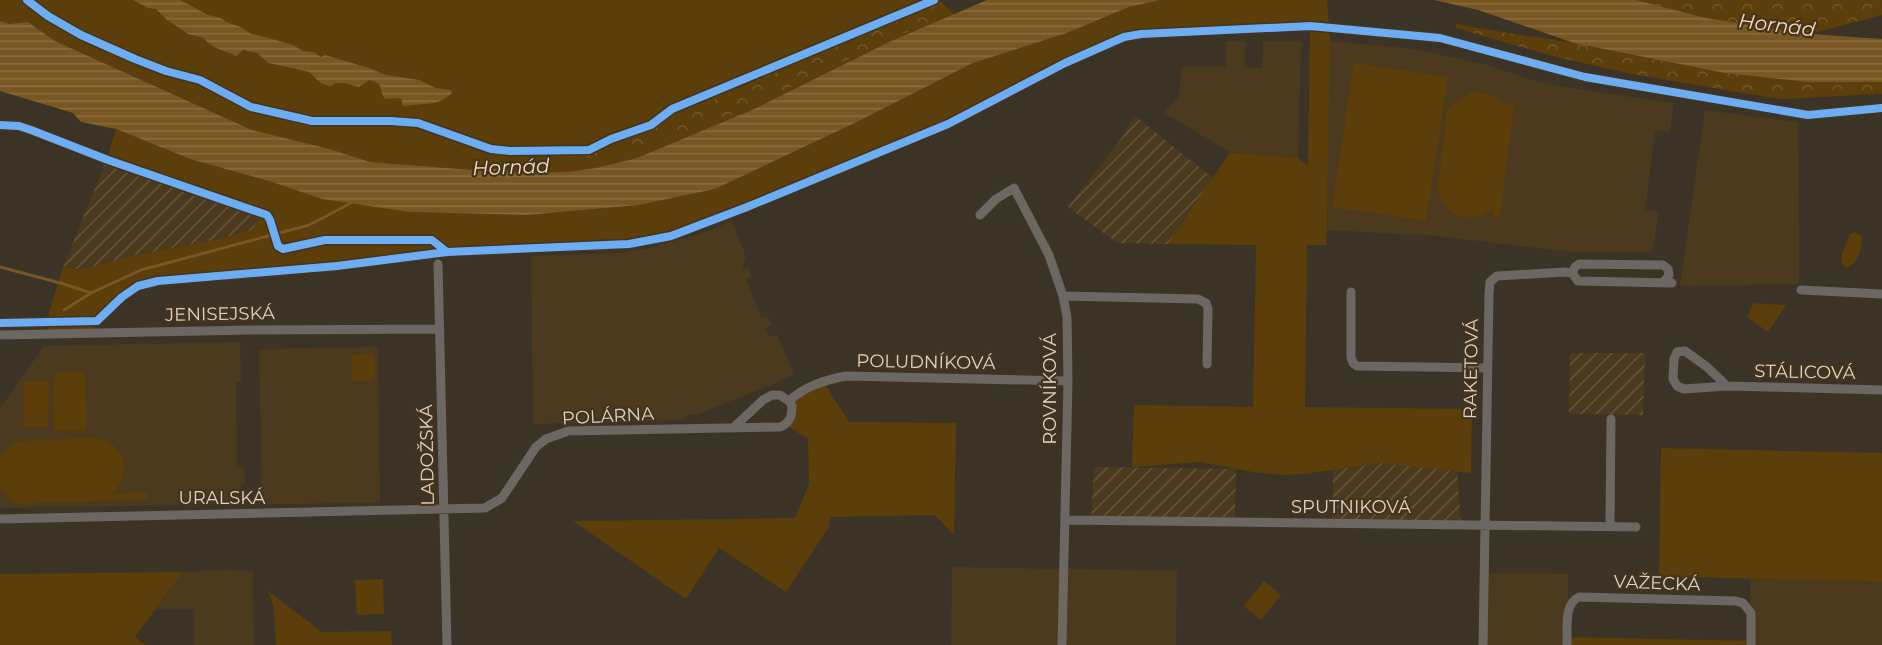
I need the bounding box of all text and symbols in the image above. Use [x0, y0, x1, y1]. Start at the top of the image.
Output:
water label: Hornád [1737, 8, 1817, 42]
water label: Hornád [472, 154, 550, 180]
street label: JENISEJSKÁ [164, 302, 275, 326]
street label: RAKETOVÁ [1459, 318, 1483, 419]
street label: ROVNÍKOVÁ [1039, 333, 1061, 445]
street label: POLUDNÍKOVÁ [856, 350, 996, 374]
street label: STÁLICOVÁ [1754, 360, 1856, 384]
street label: POLÁRNA [561, 403, 655, 429]
street label: LADOŽSKÁ [415, 404, 439, 506]
street label: URALSKÁ [179, 487, 266, 509]
street label: SPUTNIKOVÁ [1291, 496, 1411, 518]
street label: VAŽECKÁ [1613, 570, 1701, 596]

